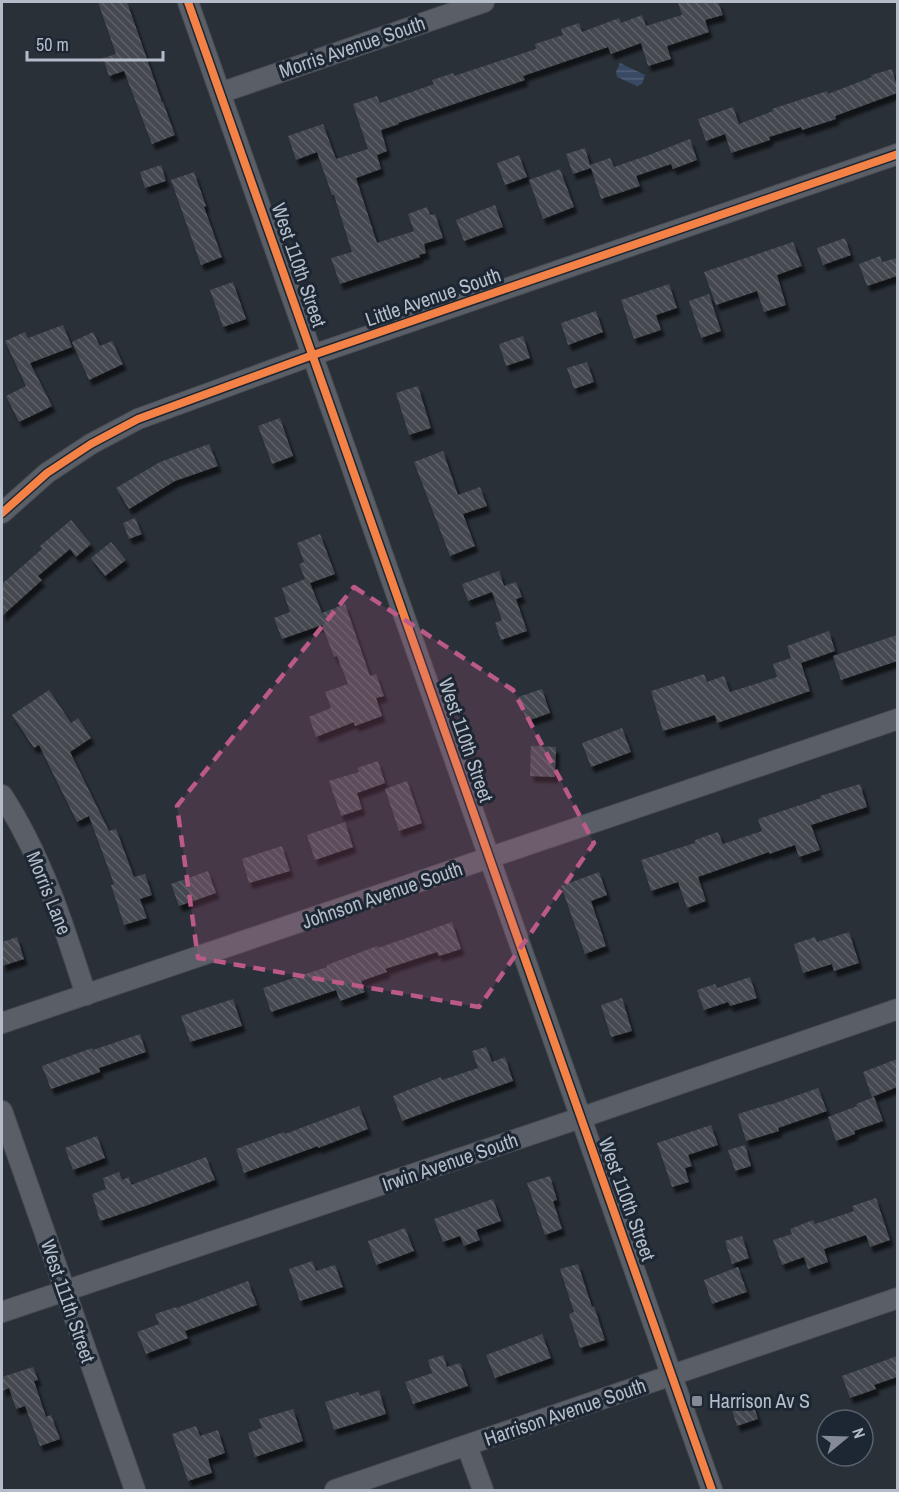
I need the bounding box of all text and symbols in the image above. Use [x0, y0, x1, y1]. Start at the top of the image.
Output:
street label: Morris Avenue South [275, 9, 429, 84]
scale bar [27, 24, 164, 62]
text: 50 m [36, 32, 69, 57]
street label: West 110th Street [266, 199, 334, 331]
street label: Little Avenue South [361, 261, 504, 332]
street label: West 110th Street [433, 674, 501, 806]
street label: Morris Lane [21, 847, 78, 938]
street label: Johnson Avenue South [298, 854, 466, 935]
street label: Irwin Avenue South [378, 1126, 521, 1197]
street label: West 110th Street [593, 1133, 663, 1265]
street label: West 111th Street [35, 1236, 102, 1366]
street label: Harrison Avenue South [480, 1371, 649, 1452]
place label: Harrison Av S [709, 1387, 810, 1414]
marker: Harrison Av S [690, 1394, 704, 1408]
north arrow [815, 1408, 875, 1468]
text: N [847, 1425, 871, 1441]

